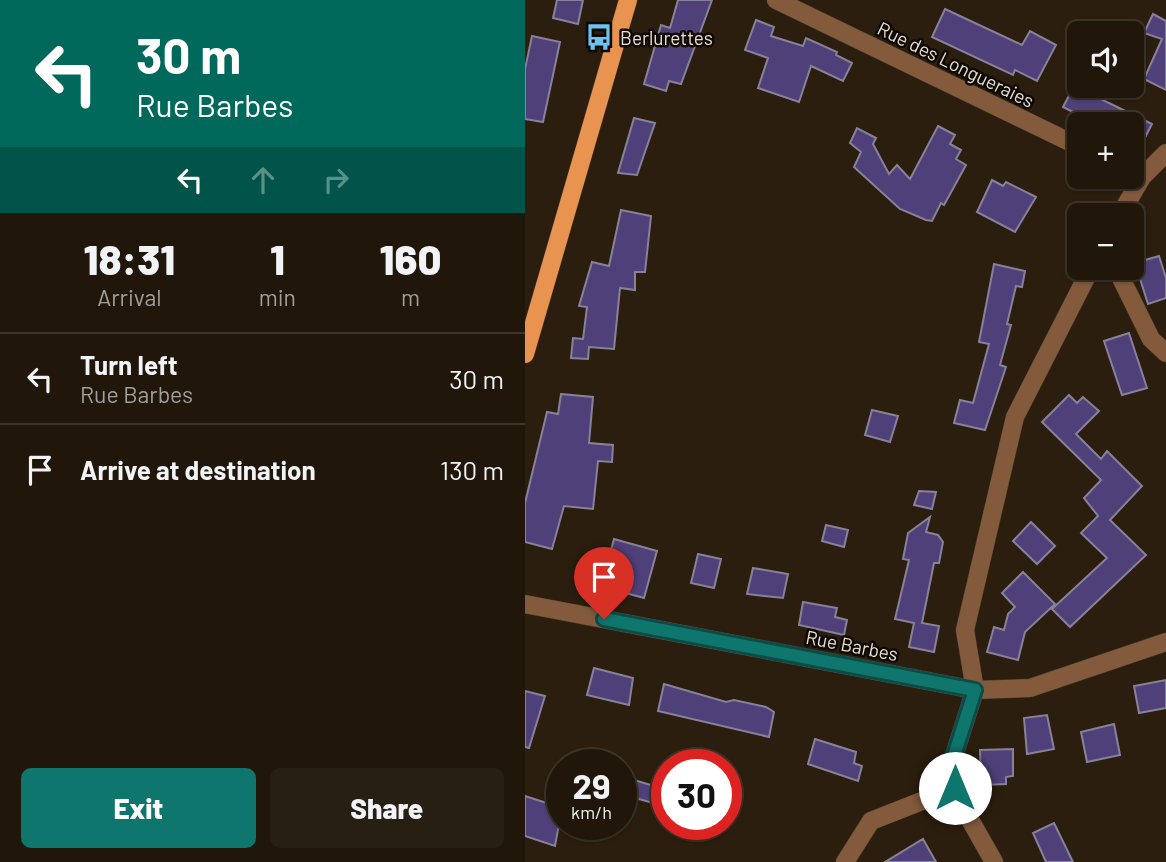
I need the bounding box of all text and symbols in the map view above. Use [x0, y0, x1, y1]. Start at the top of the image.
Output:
street label: Rue des Longueraies [874, 16, 1038, 112]
map controls [1067, 21, 1144, 280]
button: sound [1067, 21, 1144, 98]
bus stop icon: Berlurettes [584, 22, 614, 52]
text: 30 m [136, 25, 241, 84]
place label: Berlurettes [620, 26, 713, 49]
icon: left [21, 28, 112, 119]
text: Rue Barbes [136, 85, 293, 123]
button: + [1067, 112, 1144, 189]
icon: left [171, 161, 209, 199]
icon: ahead [244, 161, 282, 199]
icon: right [317, 161, 355, 199]
button: − [1067, 203, 1144, 280]
text: 18:31 [84, 233, 175, 283]
text: 1 [270, 233, 285, 283]
text: 160 [380, 233, 441, 283]
text: Arrival [97, 283, 162, 311]
text: min [259, 283, 296, 311]
text: m [401, 283, 420, 311]
text: Turn left [80, 349, 178, 380]
icon: left [21, 360, 59, 398]
text: 30 m [449, 363, 504, 394]
text: Rue Barbes [80, 380, 193, 408]
icon: arrive [21, 451, 59, 489]
text: Arrive at destination [80, 454, 316, 485]
text: 130 m [440, 454, 504, 485]
pin [574, 547, 634, 619]
icon: arrive [585, 558, 623, 596]
street label: Rue Barbes [804, 625, 900, 665]
speed limit sign: 30 [651, 749, 742, 840]
position arrow [918, 751, 992, 825]
text: 29 [572, 764, 611, 806]
button: Exit [21, 768, 256, 848]
button: Share [270, 768, 504, 848]
text: km/h [571, 801, 612, 823]

